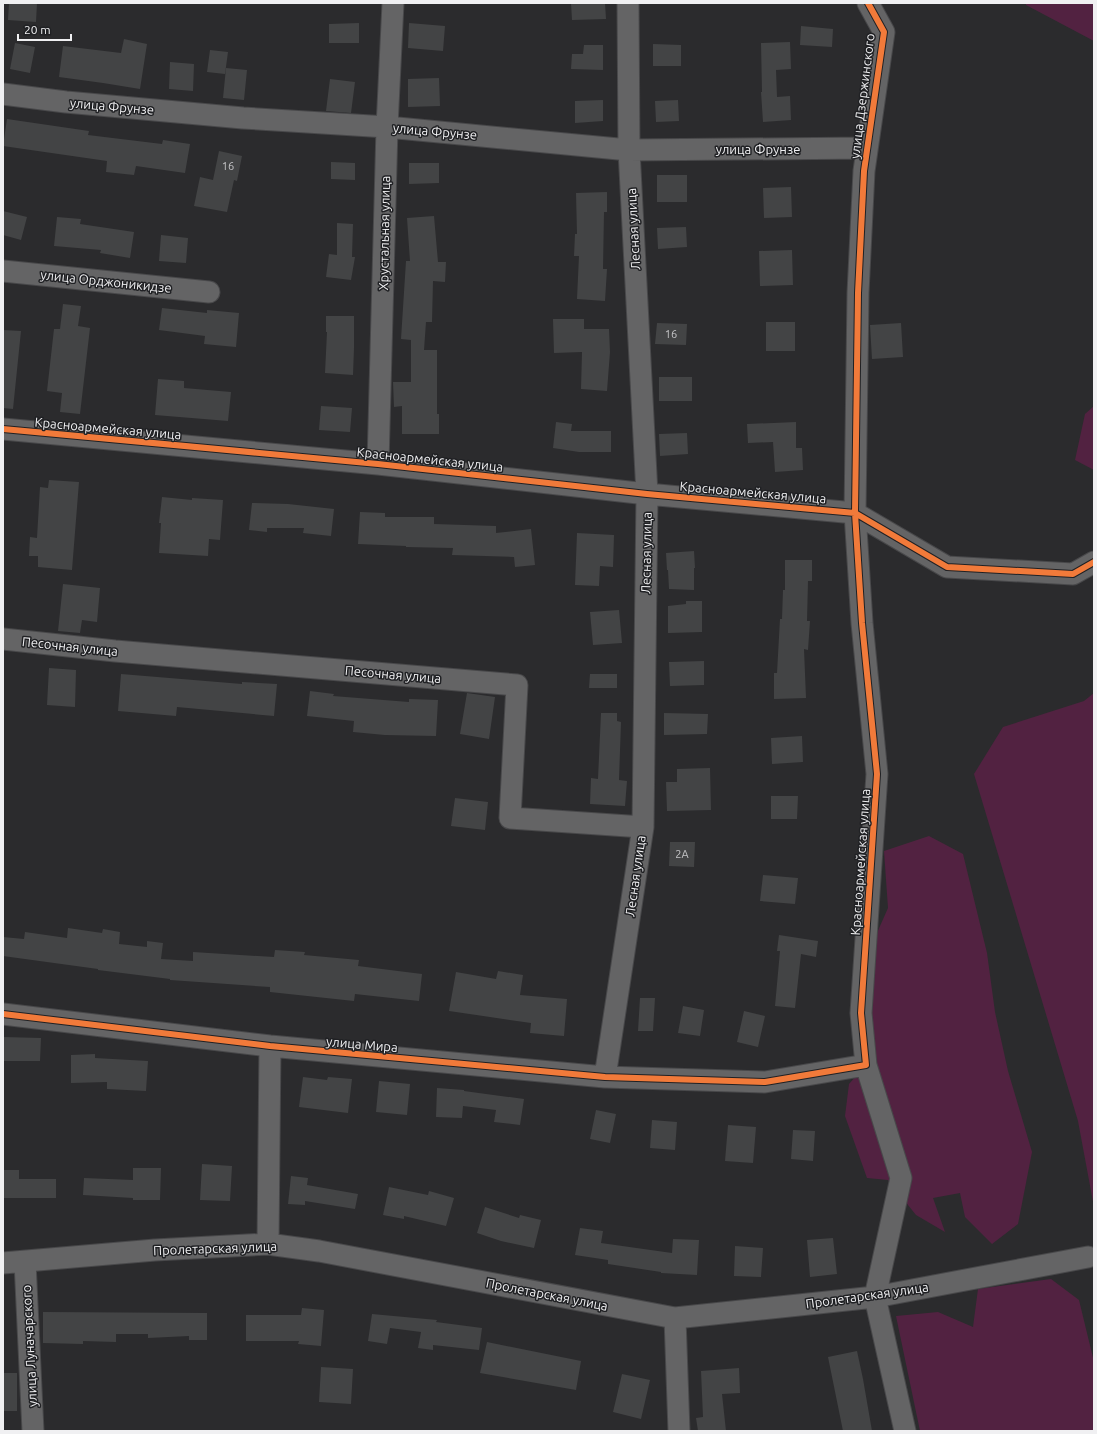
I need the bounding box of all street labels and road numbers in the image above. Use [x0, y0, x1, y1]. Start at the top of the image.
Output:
street label: улица Дзержинского [847, 32, 877, 160]
street label: улица Фрунзе [69, 95, 155, 117]
street label: улица Фрунзе [392, 120, 478, 142]
street label: улица Фрунзе [716, 142, 800, 156]
street label: Хрустальная улица [376, 176, 392, 290]
street label: Лесная улица [624, 188, 642, 270]
street label: улица Орджоникидзе [40, 267, 172, 295]
street label: Красноармейская улица [34, 415, 182, 441]
street label: Красноармейская улица [356, 444, 504, 474]
street label: Красноармейская улица [679, 479, 827, 505]
street label: Лесная улица [638, 512, 654, 594]
street label: Песочная улица [21, 634, 119, 658]
street label: Песочная улица [344, 663, 442, 685]
street label: Красноармейская улица [848, 788, 872, 936]
street label: Лесная улица [622, 834, 648, 918]
street label: улица Мира [326, 1034, 398, 1054]
street label: Пролетарская улица [153, 1239, 277, 1257]
street label: Пролетарская улица [485, 1275, 609, 1313]
street label: Пролетарская улица [805, 1279, 929, 1311]
street label: улица Луначарского [19, 1285, 39, 1407]

